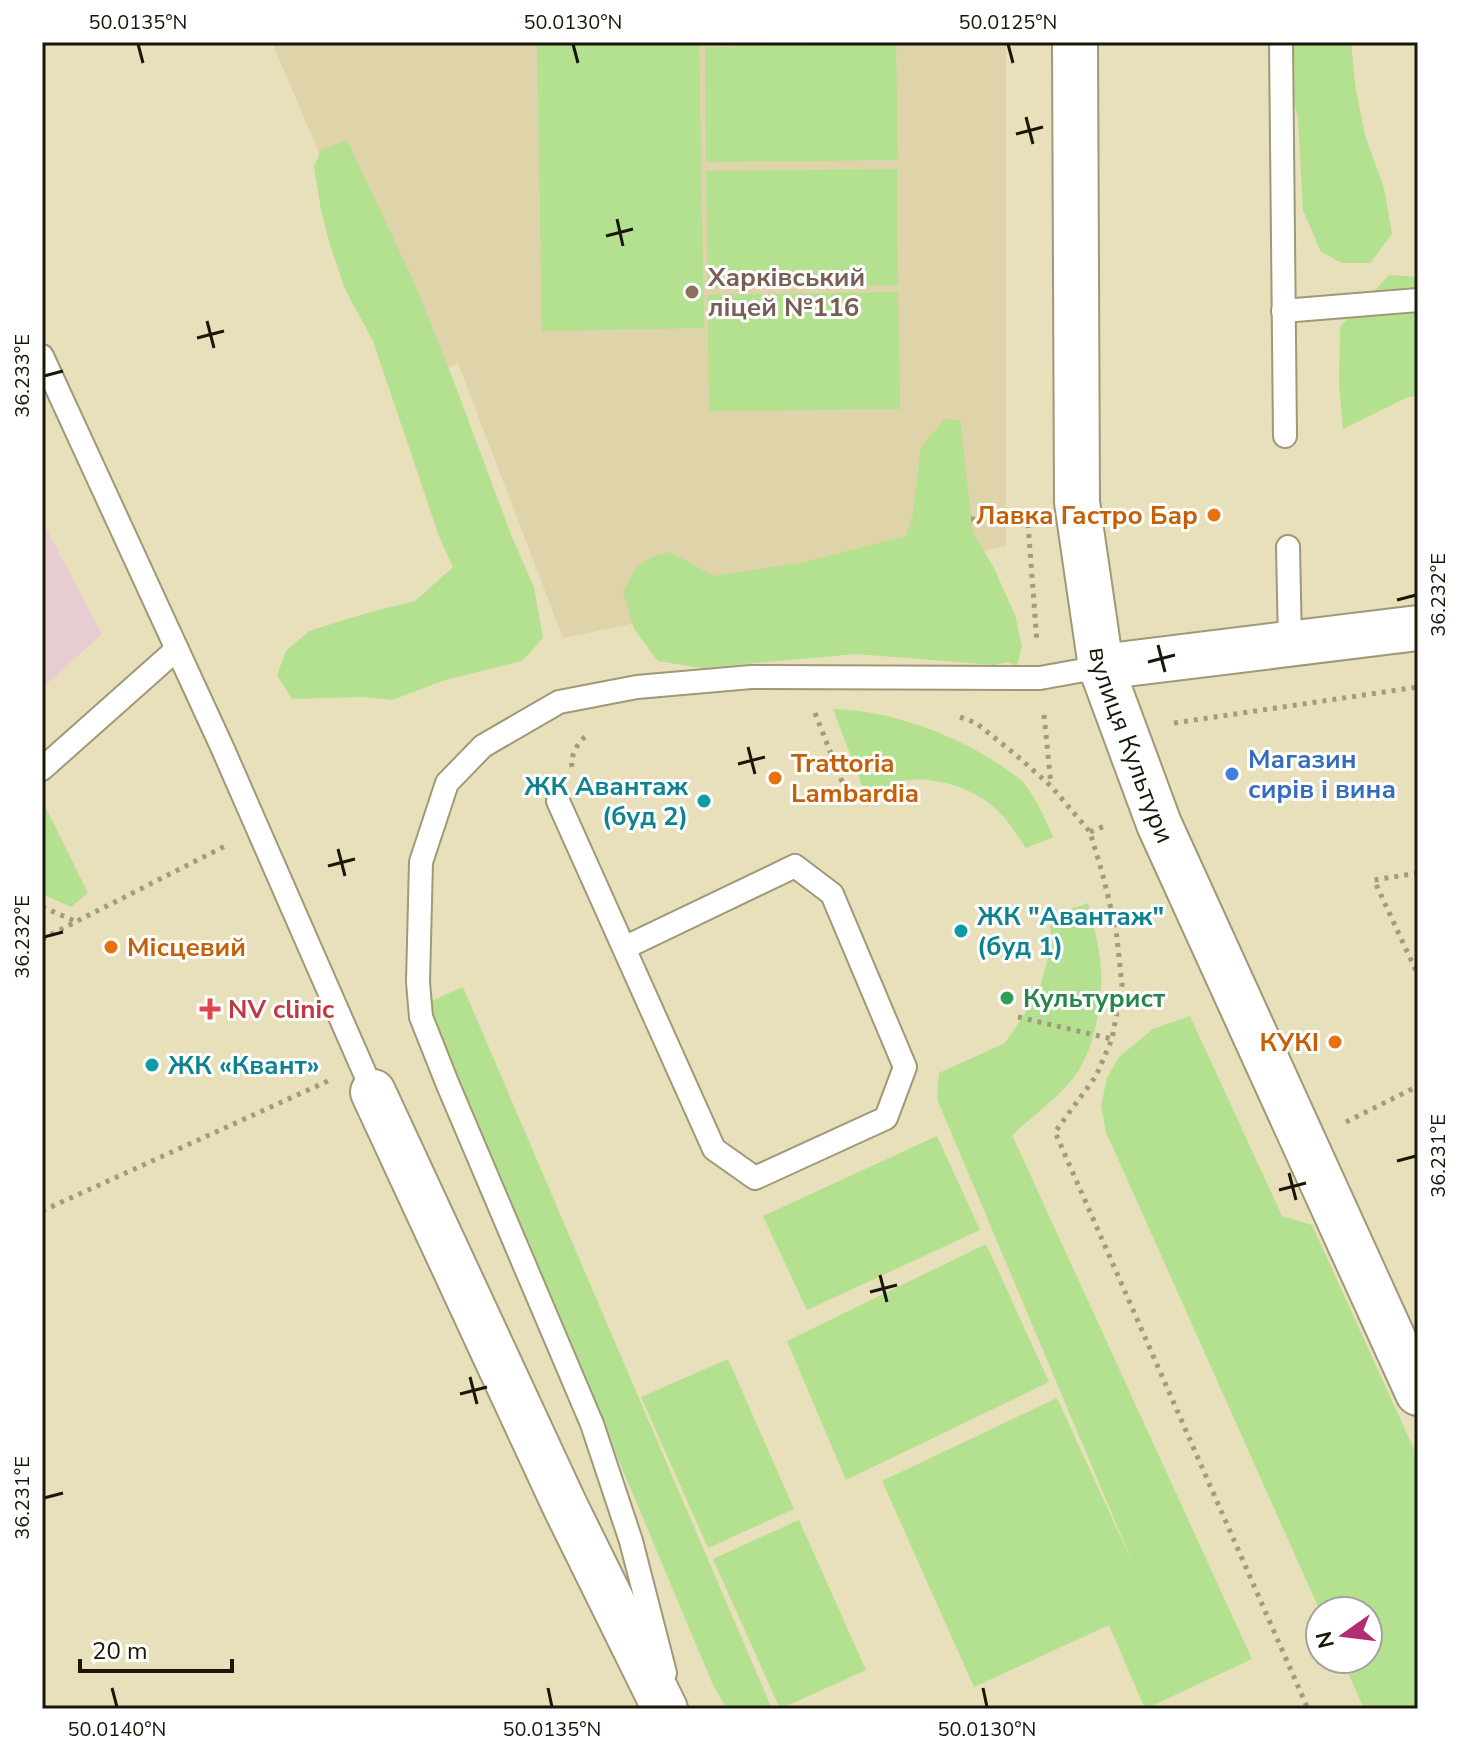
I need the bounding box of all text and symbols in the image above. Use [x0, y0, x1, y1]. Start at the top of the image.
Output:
text: 50.0135°N [89, 9, 187, 36]
text: 50.0130°N [524, 9, 622, 36]
text: 50.0125°N [959, 9, 1057, 36]
place label: Харківський ліцей №116 [707, 260, 865, 325]
marker: Харківський ліцей №116 [683, 283, 701, 301]
text: 36.233°E [9, 334, 36, 418]
place label: Лавка Гастро Бар [976, 498, 1198, 533]
marker: Лавка Гастро Бар [1205, 506, 1223, 524]
text: 36.232°E [1425, 553, 1452, 637]
street label: вулиця Культури [1080, 645, 1182, 849]
place label: Магазин сирів і вина [1248, 742, 1396, 807]
place label: Trattoria Lambardia [791, 746, 919, 811]
marker: Магазин сирів і вина [1223, 765, 1241, 783]
place label: ЖК Авантаж (буд 2) [524, 769, 689, 834]
marker: Trattoria Lambardia [766, 769, 784, 787]
marker: ЖК Авантаж (буд 2) [695, 792, 713, 810]
text: 36.232°E [9, 895, 36, 979]
place label: ЖК "Авантаж" (буд 1) [977, 899, 1164, 964]
marker: ЖК "Авантаж" (буд 1) [952, 922, 970, 940]
place label: Місцевий [127, 930, 246, 965]
marker: Місцевий [102, 938, 120, 956]
place label: Культурист [1023, 981, 1166, 1016]
marker: Культурист [998, 989, 1016, 1007]
place label: NV clinic [228, 992, 334, 1027]
marker: NV clinic [199, 998, 221, 1020]
place label: КУКІ [1259, 1025, 1319, 1060]
marker: КУКІ [1326, 1033, 1344, 1051]
place label: ЖК «Квант» [168, 1048, 320, 1083]
marker: ЖК «Квант» [143, 1056, 161, 1074]
text: 36.231°E [1425, 1114, 1452, 1198]
text: 36.231°E [9, 1456, 36, 1540]
north arrow [1304, 1595, 1384, 1675]
scale bar [80, 1623, 232, 1673]
text: N [1309, 1628, 1342, 1651]
text: 20 m [92, 1635, 148, 1667]
text: 50.0140°N [68, 1716, 166, 1743]
text: 50.0135°N [503, 1716, 601, 1743]
text: 50.0130°N [938, 1716, 1036, 1743]

